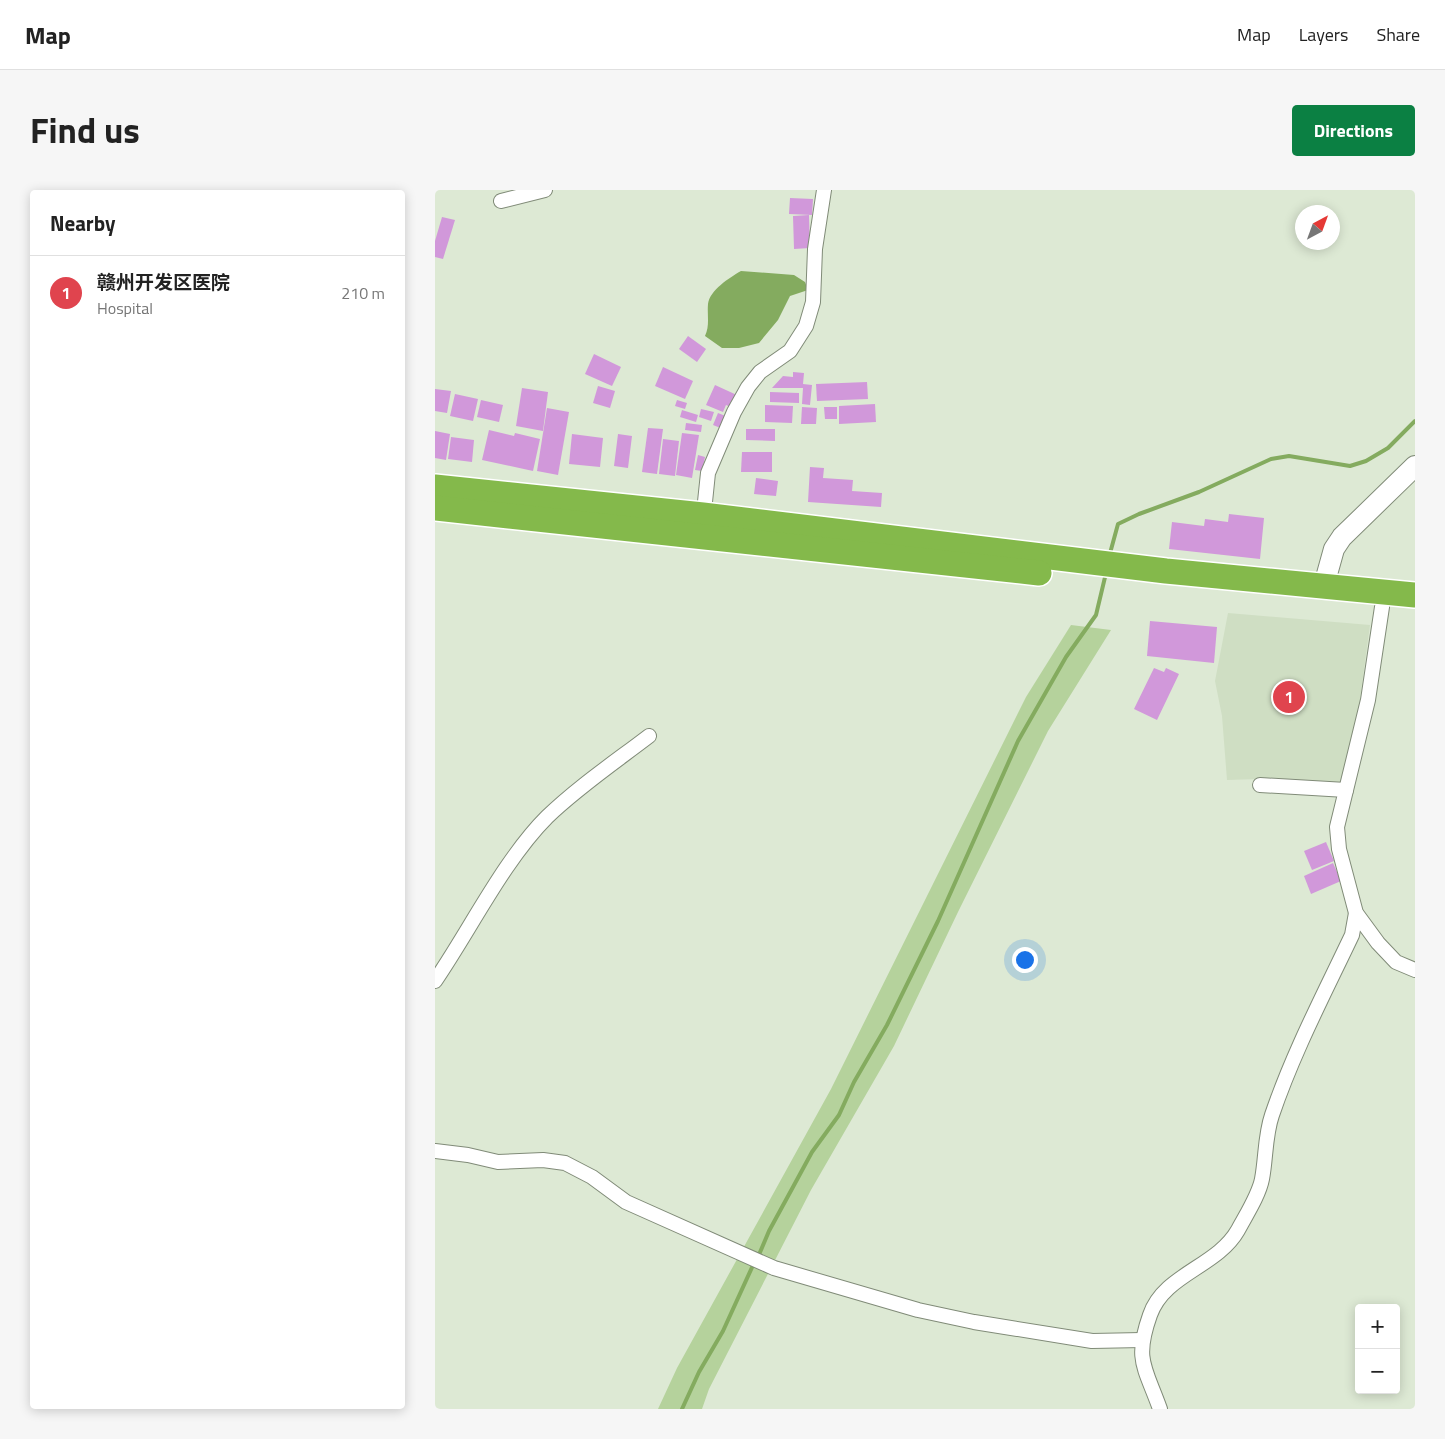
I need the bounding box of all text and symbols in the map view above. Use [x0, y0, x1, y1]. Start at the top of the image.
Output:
text: Map [25, 17, 71, 53]
text: Map [1237, 21, 1271, 48]
text: Layers [1299, 21, 1348, 48]
text: Share [1376, 21, 1420, 48]
text: Find us [30, 103, 140, 157]
button: Directions [1292, 105, 1415, 156]
north arrow [1295, 205, 1340, 250]
text: Nearby [50, 207, 115, 239]
text: 赣州开发区医院 [97, 267, 230, 296]
text: 1 [62, 281, 70, 305]
text: 210 m [341, 281, 385, 305]
text: Hospital [97, 296, 153, 320]
pin: 1 [1273, 678, 1305, 716]
your location [1012, 947, 1038, 973]
map controls [1355, 1304, 1400, 1394]
button: + [1355, 1304, 1400, 1349]
button: − [1355, 1349, 1400, 1394]

